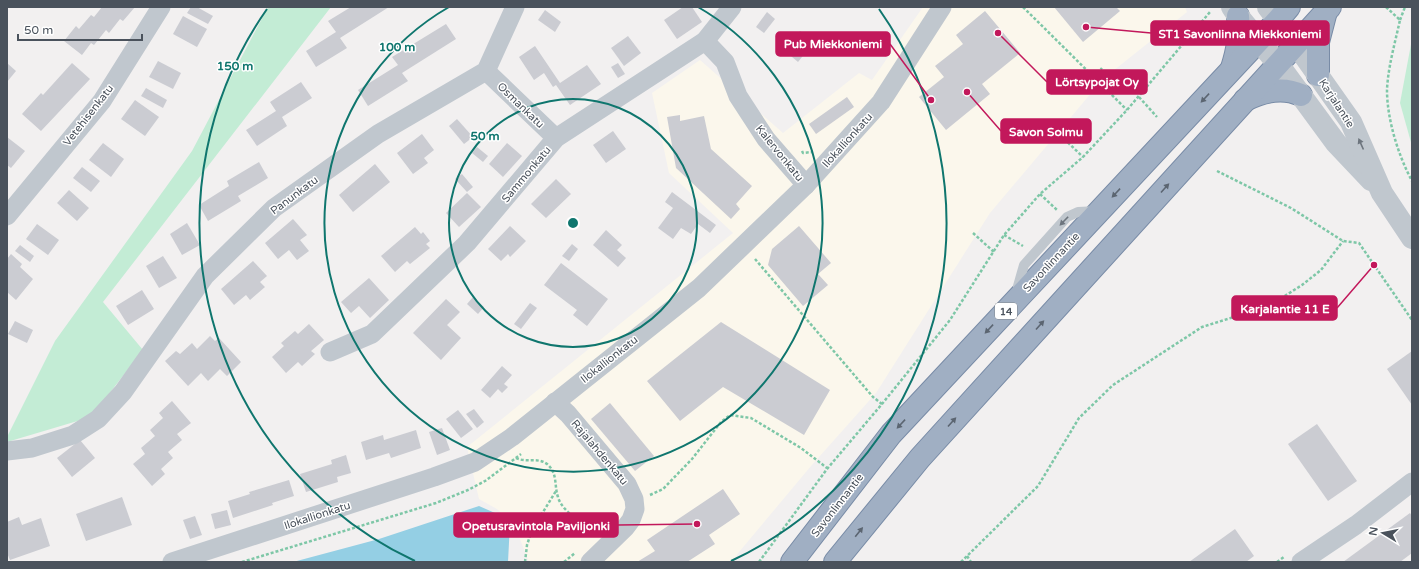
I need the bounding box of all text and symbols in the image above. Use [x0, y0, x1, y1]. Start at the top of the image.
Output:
scale bar [18, 16, 142, 42]
callout: ST1 Savonlinna Miekkoniemi [1151, 21, 1329, 45]
text: 50 m [24, 23, 53, 37]
text: ST1 Savonlinna Miekkoniemi [1159, 27, 1321, 41]
callout: Pub Miekkoniemi [776, 32, 890, 56]
text: Pub Miekkoniemi [784, 37, 882, 51]
text: 100 m [379, 40, 415, 54]
text: 150 m [217, 59, 253, 73]
callout: Lörtsypojat Oy [1047, 70, 1147, 94]
text: Lörtsypojat Oy [1055, 75, 1140, 90]
street label: Karjalantie [1316, 76, 1357, 130]
street label: Osmankatu [495, 80, 547, 131]
street label: Vetehisenkatu [60, 82, 116, 149]
one-way arrow [1200, 93, 1210, 103]
street label: Ilokallionkatu [819, 110, 875, 170]
callout: Savon Solmu [1001, 119, 1091, 143]
street label: Kalervonkatu [753, 123, 806, 184]
text: Savon Solmu [1009, 125, 1083, 139]
text: 50 m [470, 129, 500, 143]
one-way arrow [1358, 139, 1364, 150]
street label: Sammonkatu [499, 144, 554, 205]
street label: Panunkatu [268, 173, 321, 217]
one-way arrow [1160, 182, 1169, 193]
one-way arrow [1112, 188, 1121, 198]
centre of rings [566, 216, 580, 230]
one-way arrow [1059, 216, 1068, 226]
street label: Savonlinnantie [1020, 230, 1082, 295]
callout: Karjalantie 11 E [1232, 296, 1337, 320]
text: Karjalantie 11 E [1240, 302, 1330, 317]
road number: 14 [995, 303, 1017, 319]
one-way arrow [1035, 320, 1044, 331]
one-way arrow [984, 324, 994, 334]
street label: Ilokallionkatu [578, 333, 640, 386]
street label: Rajalahdenkatu [569, 417, 631, 488]
one-way arrow [948, 417, 957, 427]
one-way arrow [896, 419, 905, 429]
street label: Savonlinnantie [809, 471, 866, 540]
street label: Ilokallionkatu [282, 499, 352, 532]
callout: Opetusravintola Paviljonki [454, 513, 618, 537]
north arrow [1363, 513, 1403, 553]
text: Opetusravintola Paviljonki [462, 519, 610, 534]
one-way arrow [855, 526, 864, 537]
text: N [1366, 526, 1381, 537]

